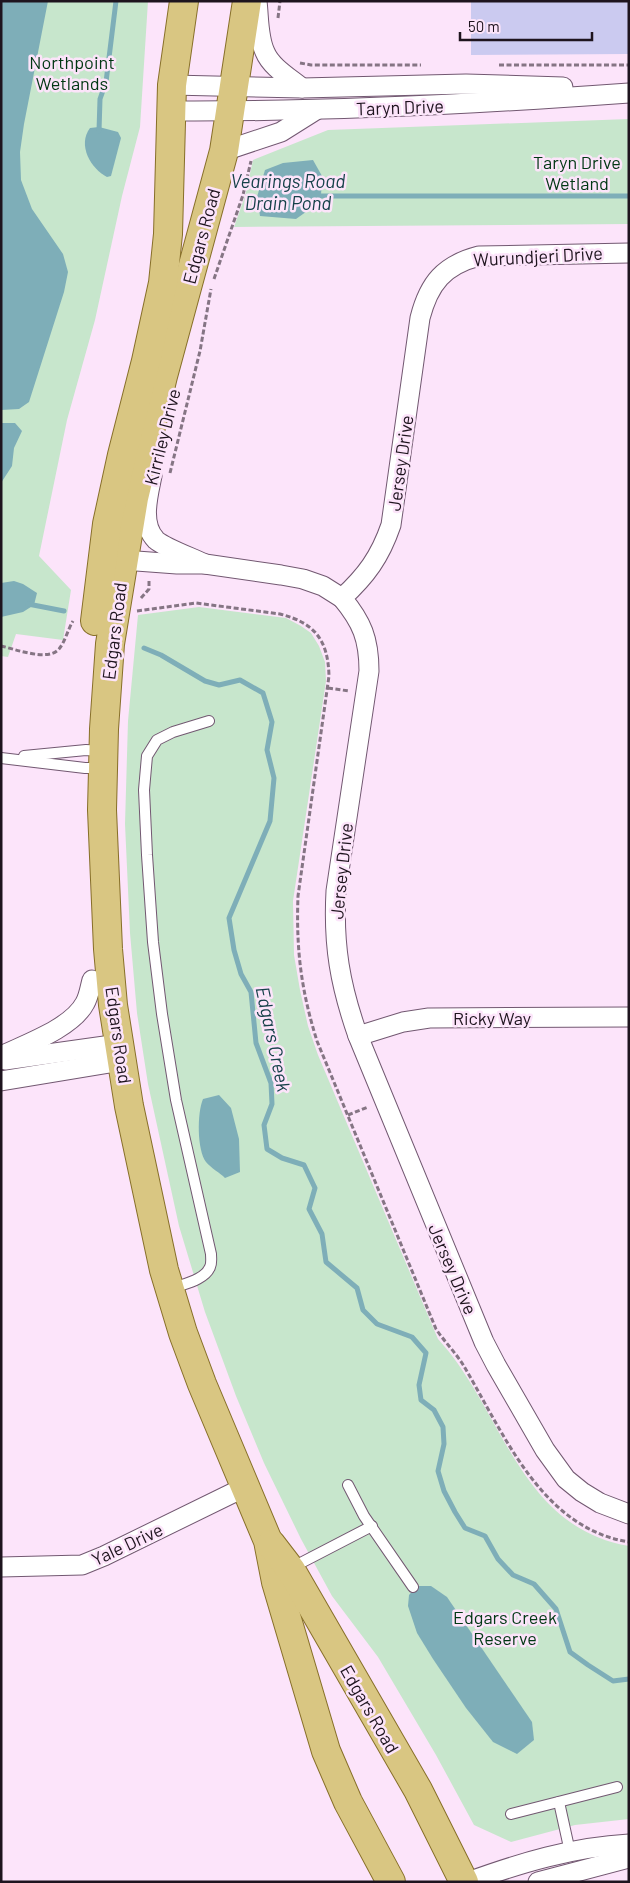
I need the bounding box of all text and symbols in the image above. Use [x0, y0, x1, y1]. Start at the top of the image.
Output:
scale bar [460, 10, 592, 42]
text: 50 m [468, 17, 500, 35]
park label: Northpoint Wetlands [29, 51, 115, 94]
street label: Taryn Drive [356, 94, 444, 120]
park label: Taryn Drive Wetland [533, 151, 621, 194]
water label: Vearings Road Drain Pond [231, 169, 345, 214]
street label: Edgars Road [178, 186, 224, 286]
street label: Wurundjeri Drive [473, 242, 603, 270]
street label: Kirriley Drive [139, 386, 185, 488]
street label: Jersey Drive [382, 414, 418, 512]
street label: Edgars Road [97, 581, 131, 681]
street label: Jersey Drive [325, 822, 357, 920]
water label: Edgars Creek [252, 984, 297, 1094]
street label: Edgars Road [101, 985, 137, 1085]
street label: Ricky Way [453, 1007, 531, 1029]
street label: Jersey Drive [424, 1220, 482, 1318]
street label: Yale Drive [88, 1518, 166, 1570]
park label: Edgars Creek Reserve [453, 1606, 557, 1649]
street label: Edgars Road [336, 1661, 404, 1757]

